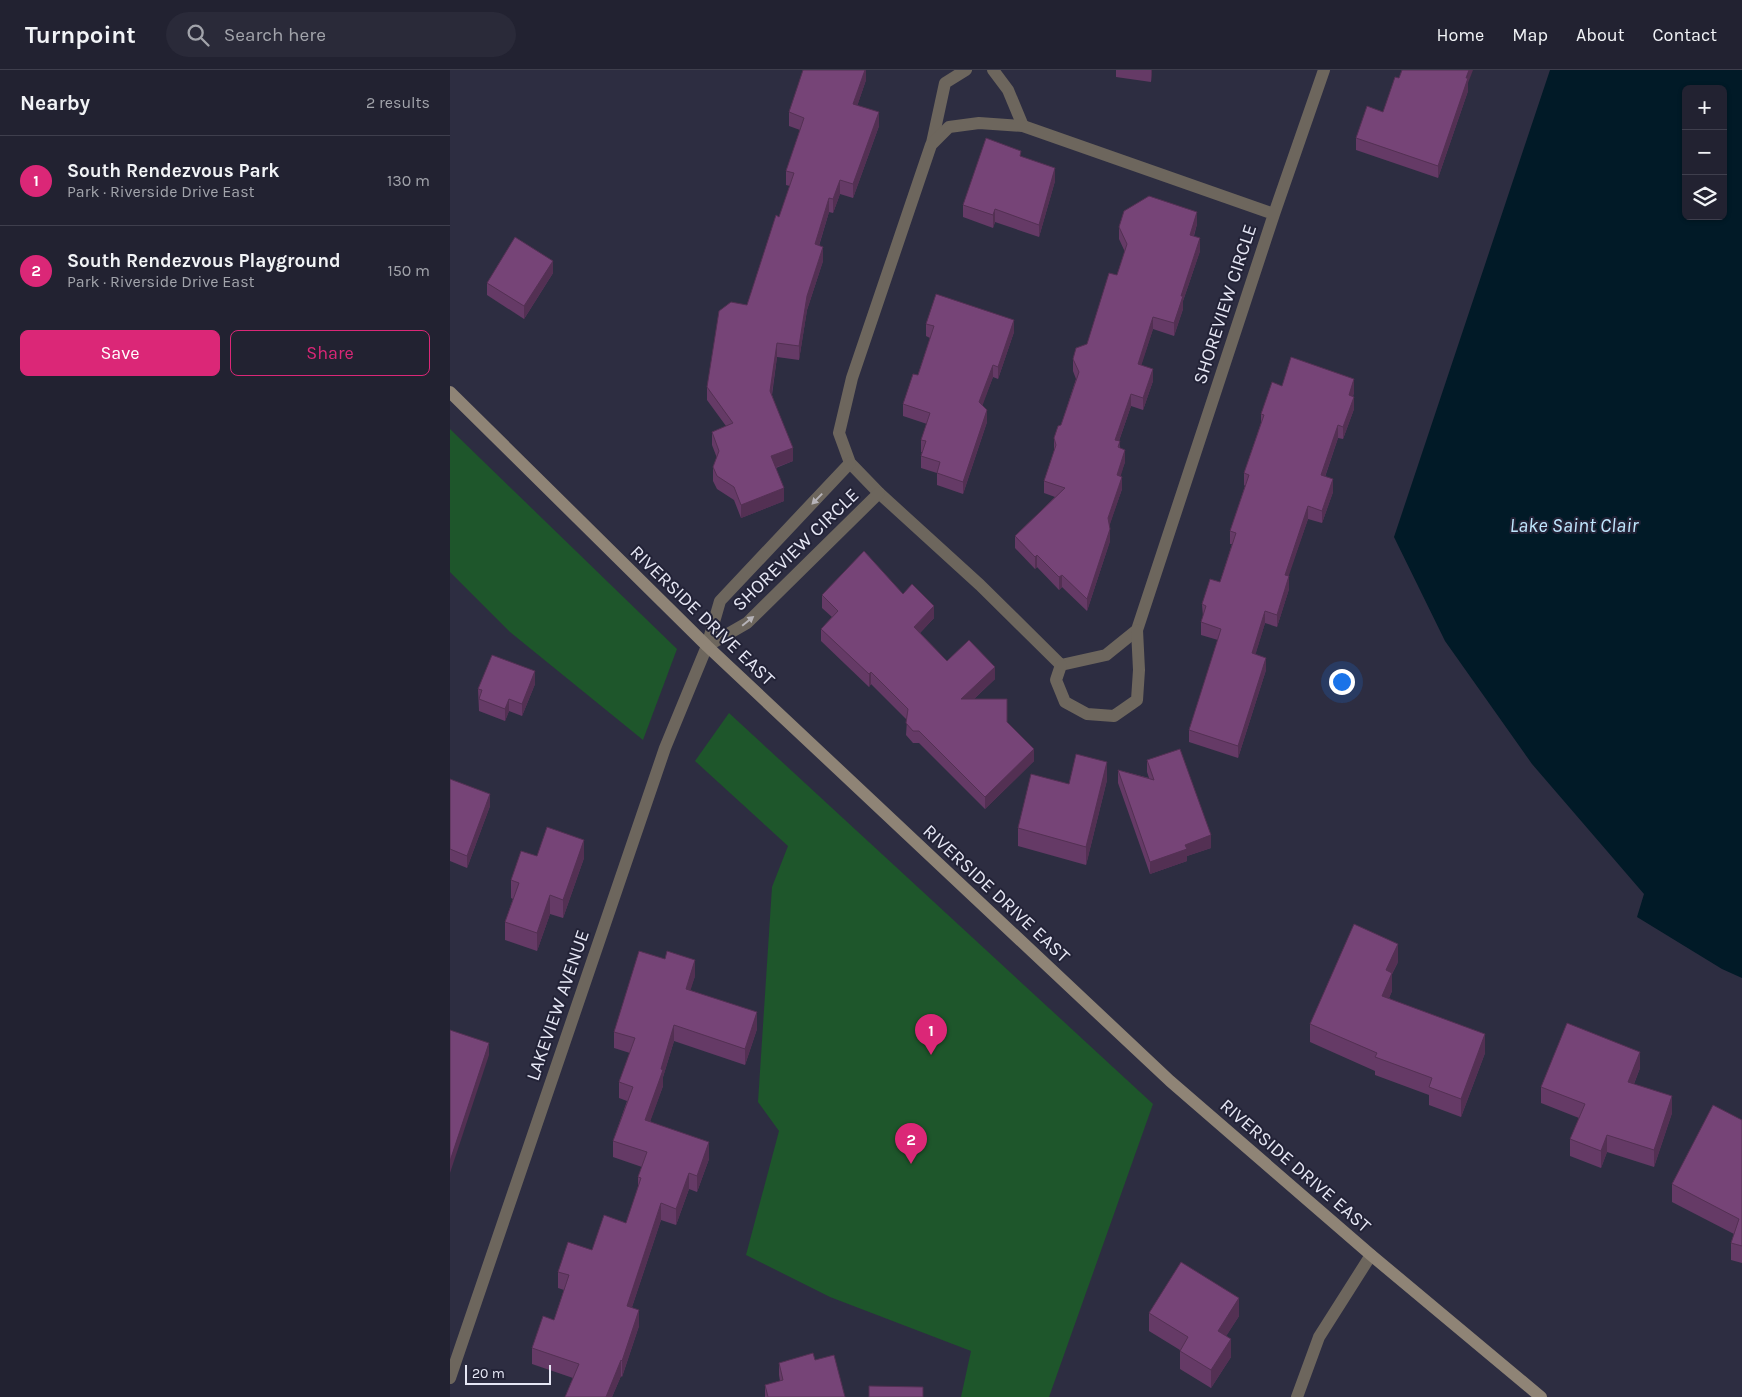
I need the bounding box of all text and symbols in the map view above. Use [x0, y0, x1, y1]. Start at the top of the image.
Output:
search box [166, 12, 516, 57]
text: Turnpoint [25, 21, 136, 49]
icon: search [184, 21, 212, 49]
text: Search here [224, 24, 326, 46]
text: Home [1436, 24, 1484, 46]
text: Map [1512, 24, 1548, 46]
text: About [1576, 24, 1625, 46]
text: Contact [1653, 24, 1717, 46]
map controls [1682, 85, 1727, 220]
button: + [1682, 85, 1727, 130]
text: Nearby [20, 91, 90, 115]
text: 2 results [366, 93, 430, 112]
button: − [1682, 130, 1727, 175]
text: South Rendezvous Park [67, 160, 279, 182]
text: 1 [33, 171, 39, 190]
text: 130 m [387, 171, 430, 190]
button: layers [1682, 175, 1727, 220]
text: Park · Riverside Drive East [67, 182, 255, 201]
street label: SHOREVIEW CIRCLE [1189, 222, 1261, 387]
text: South Rendezvous Playground [67, 250, 341, 272]
text: 2 [31, 261, 41, 280]
text: 150 m [387, 261, 430, 280]
text: Park · Riverside Drive East [67, 272, 255, 291]
button: Save [20, 330, 220, 376]
button: Share [230, 330, 430, 376]
street label: SHOREVIEW CIRCLE [728, 484, 863, 616]
one-way arrow [811, 492, 823, 504]
water label: Lake Saint Clair [1510, 514, 1640, 537]
street label: RIVERSIDE DRIVE EAST [625, 541, 780, 691]
one-way arrow [742, 616, 755, 627]
your location [1329, 669, 1355, 695]
street label: RIVERSIDE DRIVE EAST [918, 820, 1075, 968]
street label: LAKEVIEW AVENUE [522, 927, 594, 1084]
pin: 1 [915, 1014, 947, 1055]
street label: RIVERSIDE DRIVE EAST [1215, 1094, 1376, 1238]
pin: 2 [895, 1123, 927, 1164]
scale bar [465, 1362, 551, 1385]
text: 20 m [472, 1365, 505, 1382]

